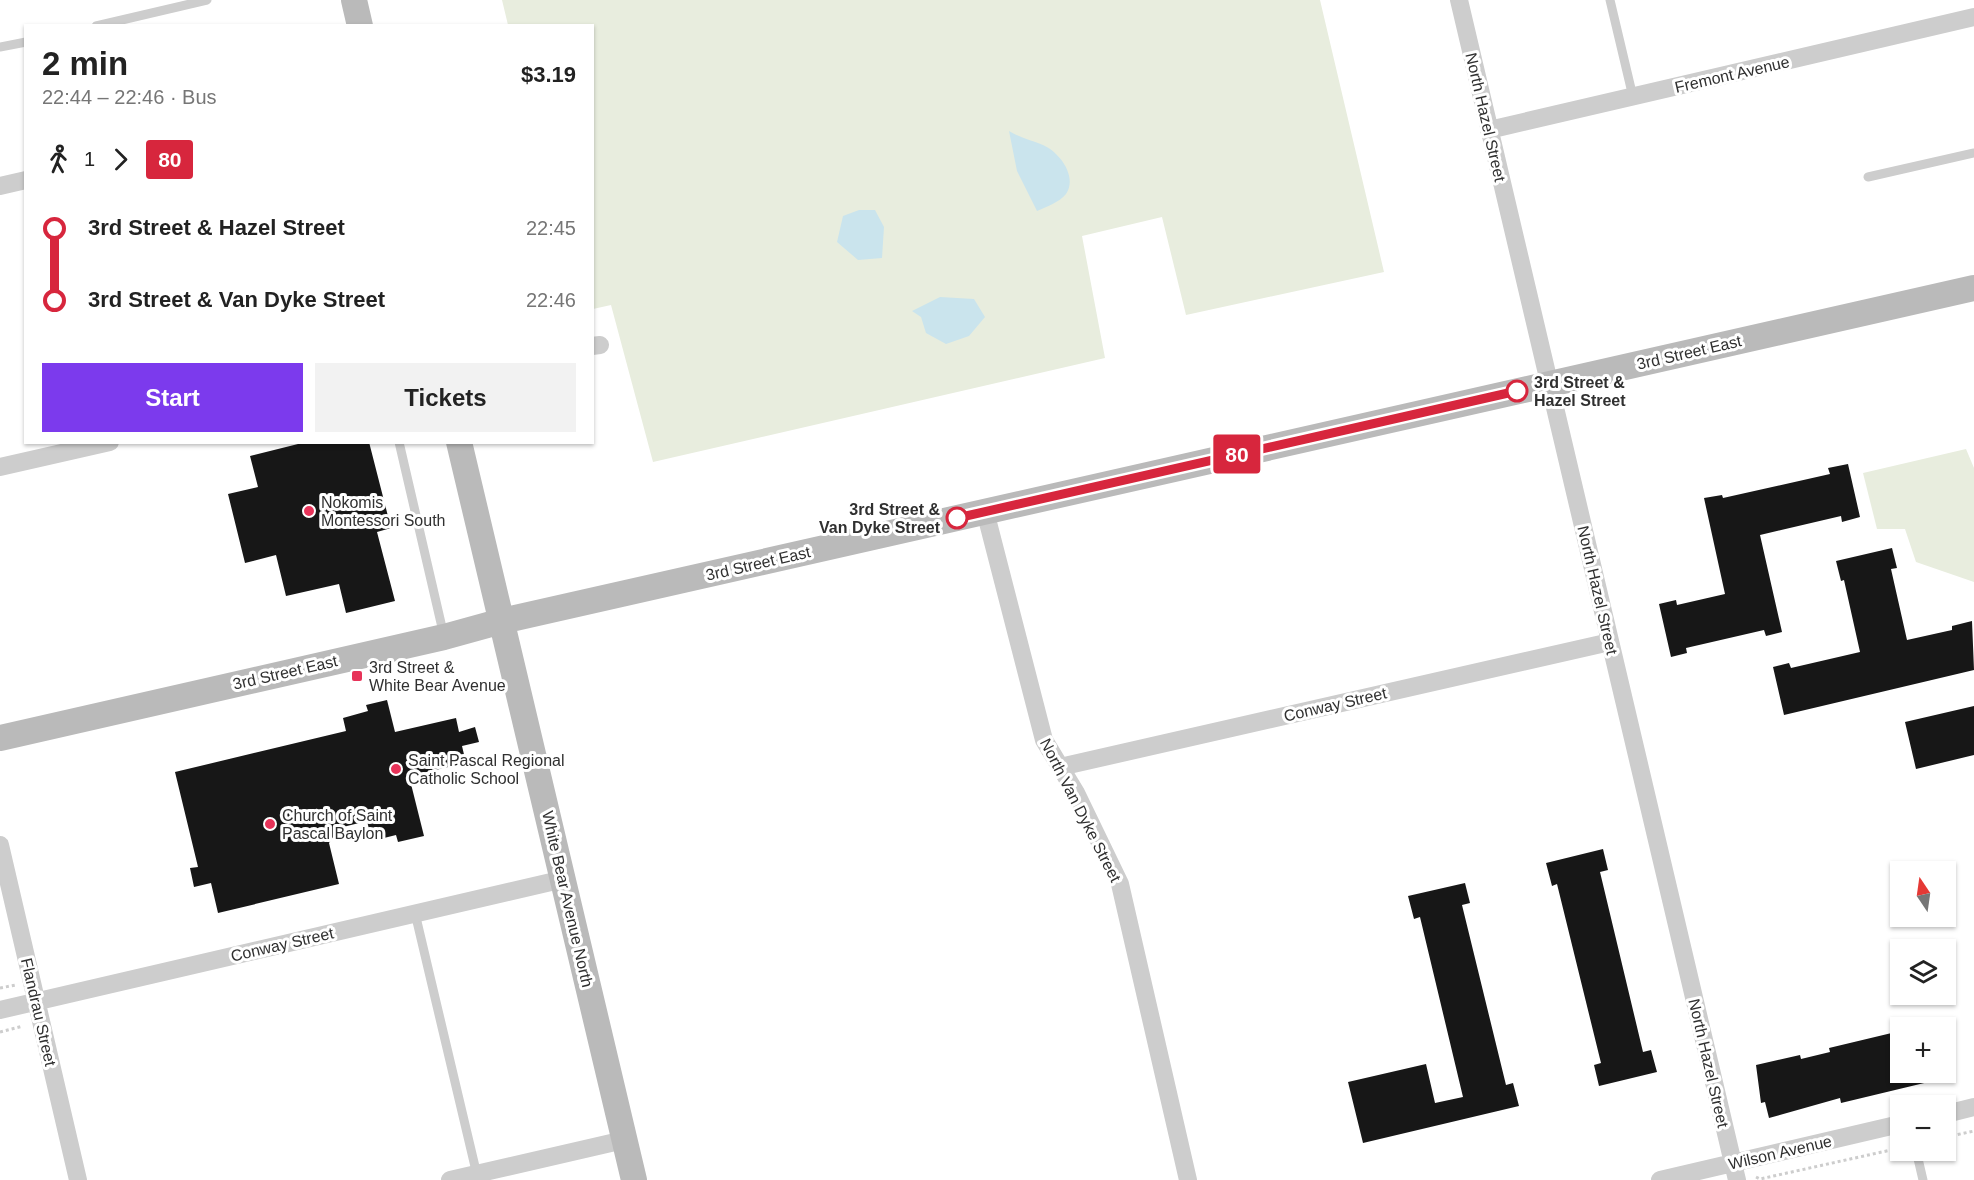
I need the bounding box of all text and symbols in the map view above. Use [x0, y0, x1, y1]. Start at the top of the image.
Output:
text: 2 min [42, 45, 128, 82]
street label: North Hazel Street [1462, 51, 1509, 184]
street label: Fremont Avenue [1673, 53, 1791, 96]
text: $3.19 [521, 62, 576, 87]
text: 22:44 – 22:46 · Bus [42, 86, 217, 108]
icon: walk [42, 143, 75, 176]
icon: forward [104, 143, 137, 176]
text: 1 [84, 148, 95, 170]
text: 80 [158, 148, 181, 171]
text: 3rd Street & Hazel Street [88, 215, 345, 240]
text: 22:45 [526, 217, 576, 239]
text: 3rd Street & Van Dyke Street [88, 287, 385, 312]
text: 22:46 [526, 289, 576, 311]
street label: 3rd Street East [1635, 332, 1744, 373]
button: Start [42, 363, 303, 432]
button: Tickets [315, 363, 576, 432]
place label: 3rd Street & Hazel Street [1534, 374, 1626, 409]
marker: 3rd Street & Hazel Street [1506, 380, 1528, 402]
line badge: 80 [1210, 434, 1264, 474]
text: 80 [1225, 443, 1249, 466]
place label: Nokomis Montessori South [321, 494, 446, 529]
place label: 3rd Street & Van Dyke Street [819, 501, 941, 536]
marker: Nokomis Montessori South [302, 504, 316, 518]
marker: 3rd Street & Van Dyke Street [946, 507, 968, 529]
street label: North Hazel Street [1574, 524, 1621, 657]
street label: 3rd Street East [704, 543, 813, 584]
street label: 3rd Street East [231, 652, 340, 693]
place label: 3rd Street & White Bear Avenue [369, 659, 506, 694]
marker: 3rd Street & White Bear Avenue [350, 669, 364, 683]
street label: Conway Street [1282, 684, 1389, 725]
street label: North Van Dyke Street [1037, 736, 1124, 885]
place label: Saint Pascal Regional Catholic School [408, 752, 565, 787]
marker: Saint Pascal Regional Catholic School [389, 762, 403, 776]
place label: Church of Saint Pascal Baylon [282, 807, 393, 842]
street label: White Bear Avenue North [539, 809, 596, 989]
marker: Church of Saint Pascal Baylon [263, 817, 277, 831]
north arrow [1890, 861, 1956, 927]
map controls [1890, 861, 1956, 1161]
street label: Conway Street [229, 924, 336, 965]
button: layers [1890, 939, 1956, 1005]
street label: Flandrau Street [18, 956, 59, 1068]
street label: North Hazel Street [1685, 997, 1732, 1130]
button: + [1890, 1017, 1956, 1083]
button: − [1890, 1095, 1956, 1161]
street label: Wilson Avenue [1727, 1132, 1834, 1173]

